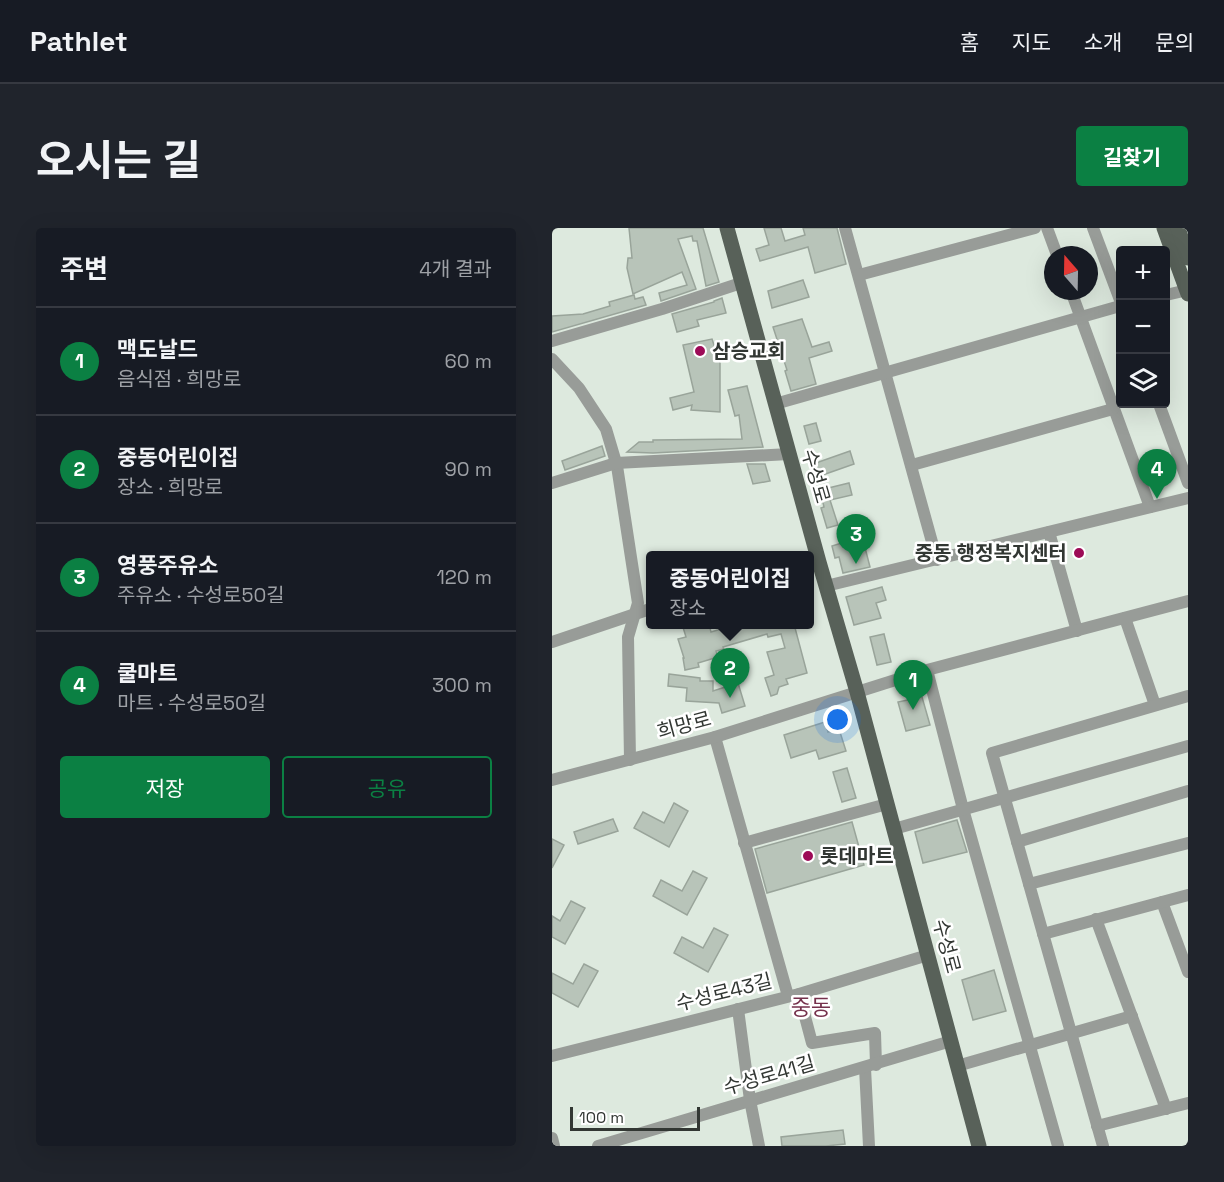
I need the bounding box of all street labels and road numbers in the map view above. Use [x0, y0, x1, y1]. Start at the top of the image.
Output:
street label: 수성로 [796, 446, 836, 506]
street label: 희망로 [654, 705, 714, 745]
street label: 수성로 [927, 916, 967, 976]
street label: 수성로43길 [673, 968, 775, 1016]
street label: 수성로41길 [720, 1050, 818, 1100]

